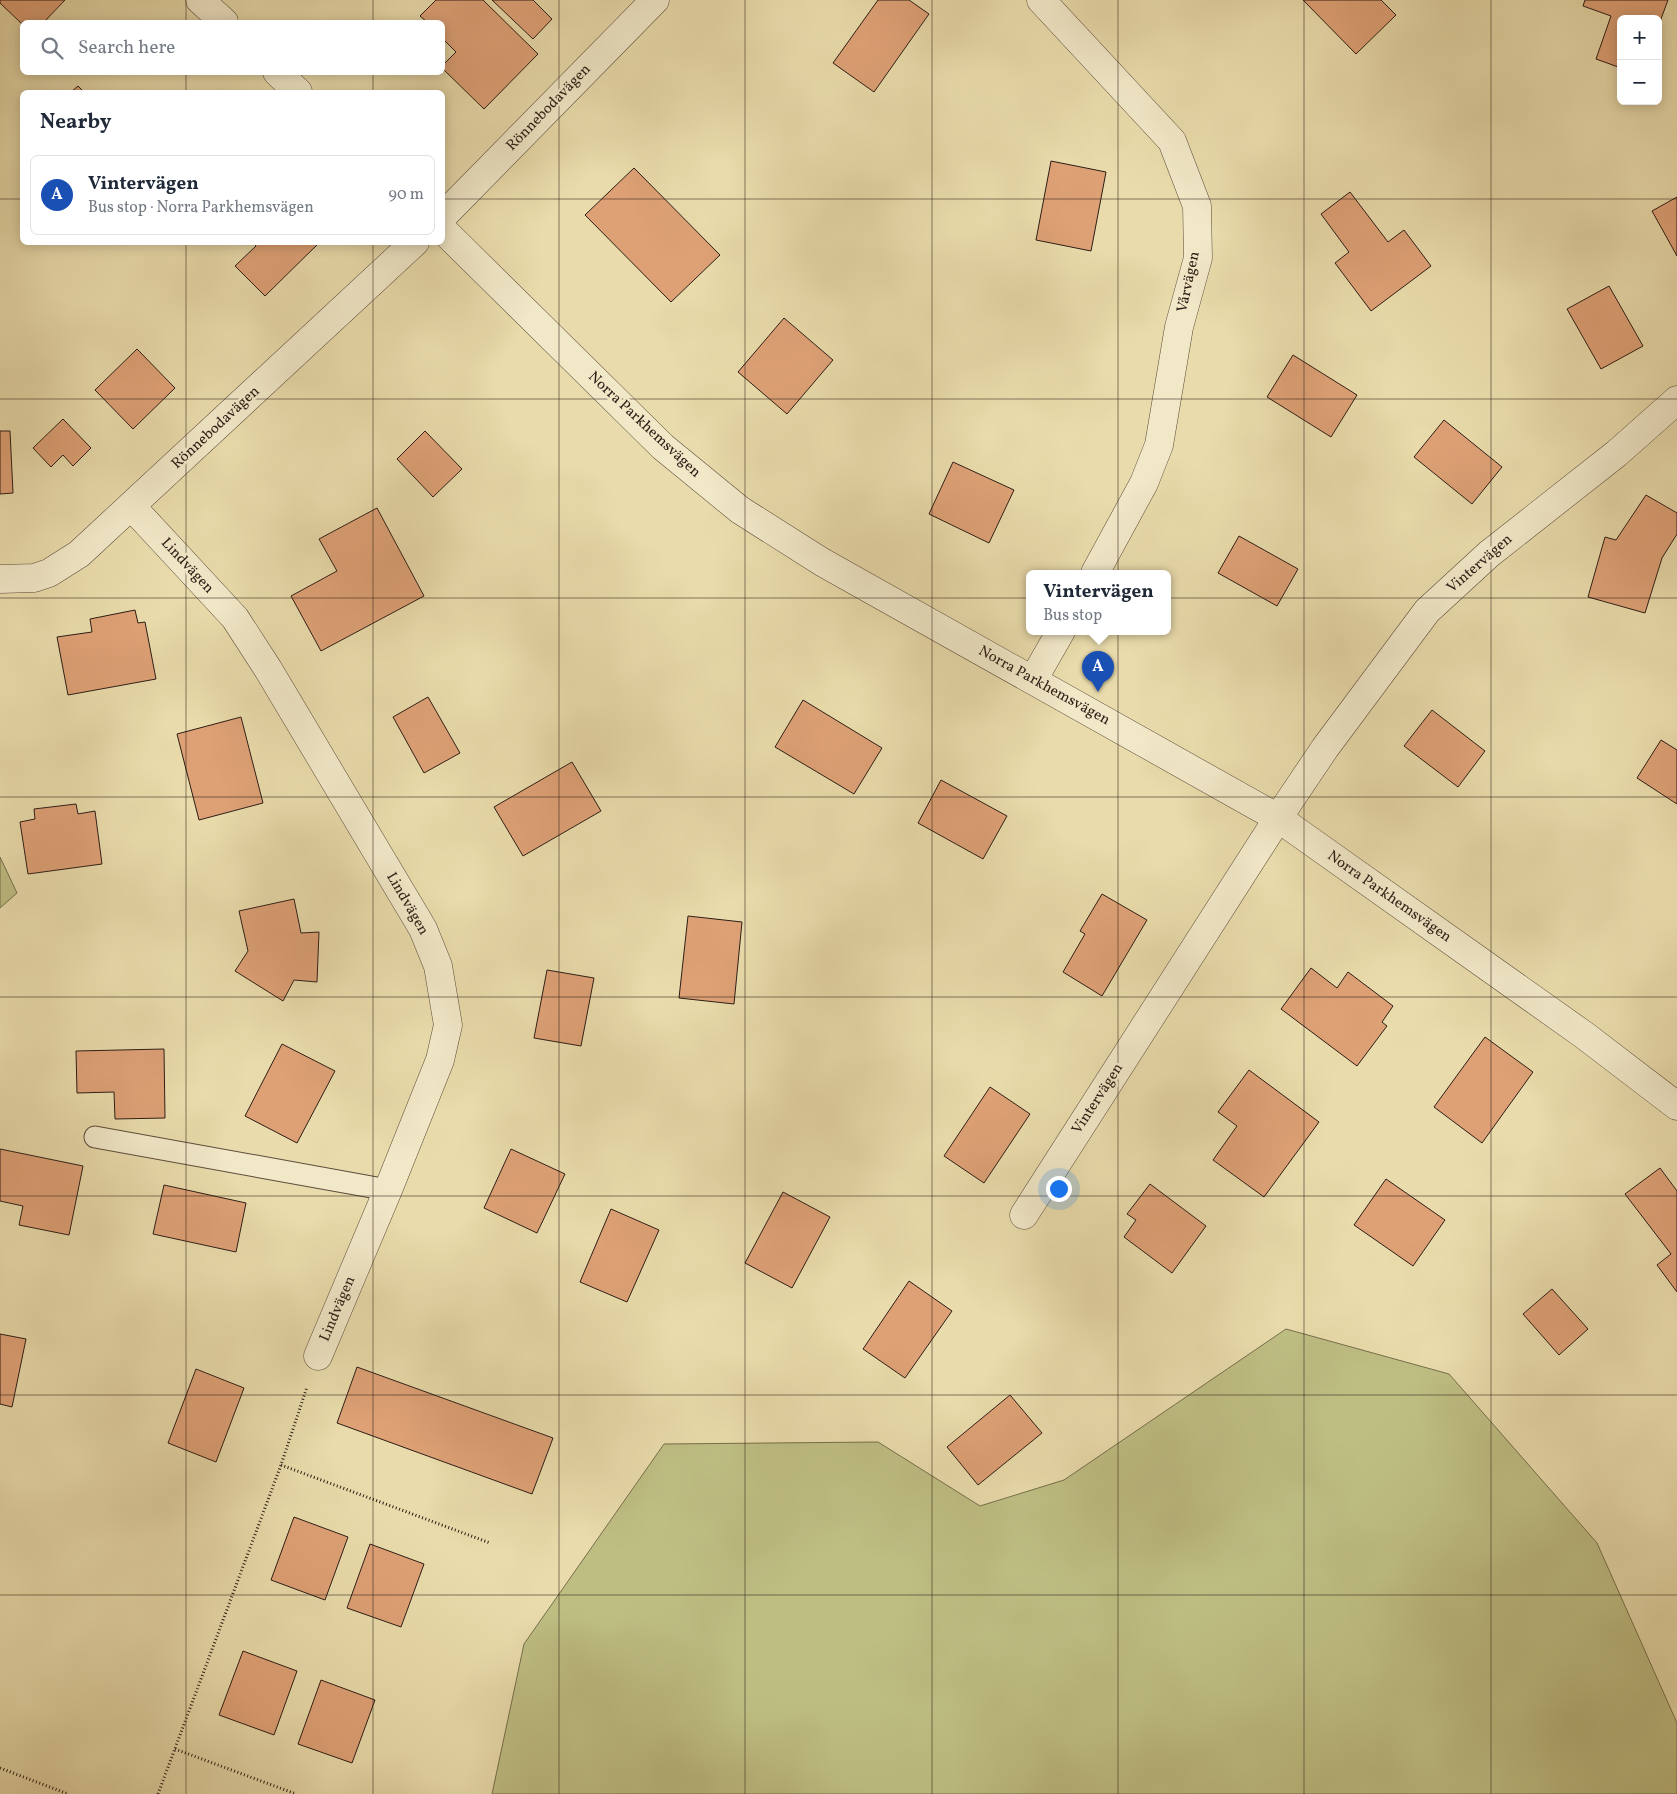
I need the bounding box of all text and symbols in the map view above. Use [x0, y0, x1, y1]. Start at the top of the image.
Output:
map controls [1617, 15, 1662, 105]
button: + [1617, 15, 1662, 60]
search box [20, 20, 445, 75]
icon: search [38, 34, 66, 62]
text: Search here [78, 35, 175, 61]
street label: Rönnebodavägen [502, 60, 596, 156]
button: − [1617, 60, 1662, 105]
text: Nearby [40, 108, 111, 137]
text: Vintervägen [88, 171, 199, 197]
text: A [51, 184, 63, 206]
text: 90 m [388, 184, 424, 206]
text: Bus stop · Norra Parkhemsvägen [88, 197, 314, 219]
street label: Vårvägen [1172, 250, 1206, 314]
street label: Norra Parkhemsvägen [583, 367, 705, 483]
street label: Rönnebodavägen [167, 382, 265, 474]
street label: Vintervägen [1443, 530, 1517, 598]
street label: Lindvägen [156, 533, 218, 599]
popup [1026, 570, 1171, 635]
text: Vintervägen [1043, 579, 1154, 605]
text: Bus stop [1043, 605, 1102, 627]
street label: Norra Parkhemsvägen [974, 641, 1114, 731]
pin: A [1082, 651, 1114, 692]
street label: Norra Parkhemsvägen [1323, 846, 1455, 948]
street label: Lindvägen [381, 869, 433, 939]
street label: Vintervägen [1067, 1059, 1129, 1139]
your location [1046, 1176, 1072, 1202]
street label: Lindvägen [315, 1273, 361, 1345]

